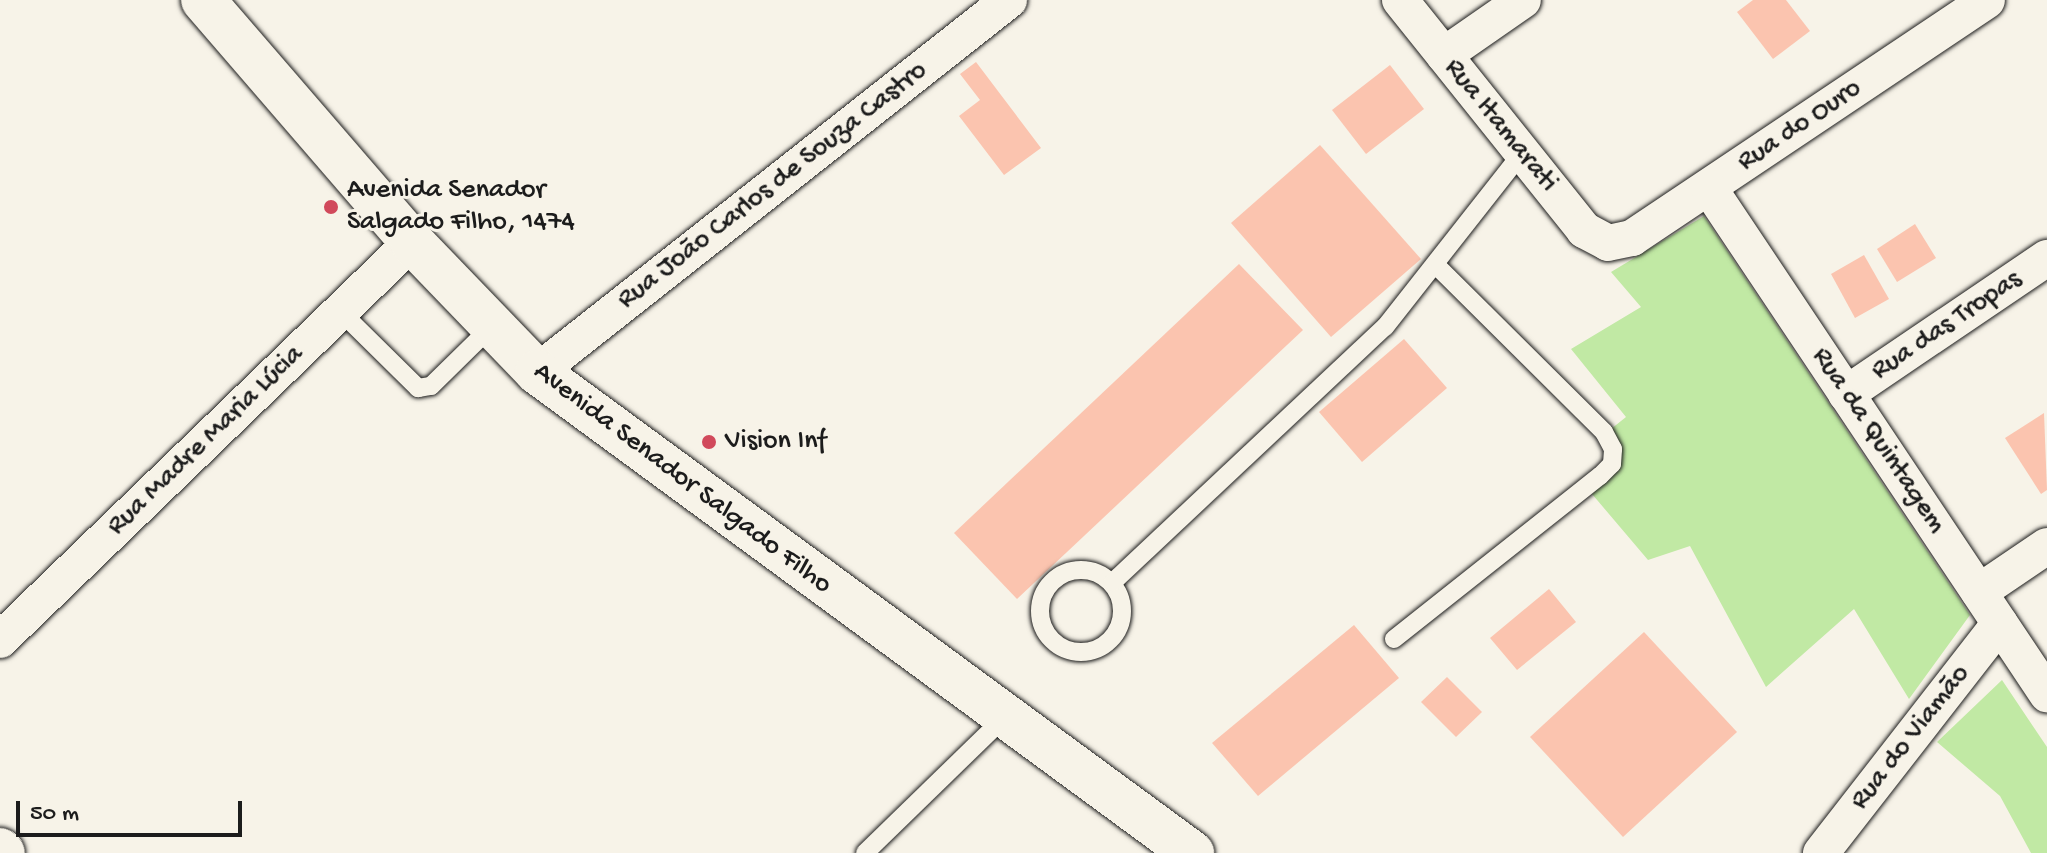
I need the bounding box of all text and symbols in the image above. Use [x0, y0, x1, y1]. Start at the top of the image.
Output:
street label: Rua Itamarati [1436, 52, 1564, 200]
street label: Rua João Carlos de Souza Castro [611, 55, 935, 317]
street label: Rua do Ouro [1732, 72, 1868, 180]
place label: Avenida Senador Salgado Filho, 1474 [347, 174, 575, 240]
marker: Avenida Senador Salgado Filho, 1474 [322, 198, 340, 216]
street label: Rua das Tropas [1866, 263, 2028, 389]
street label: Rua Madre Maria Lúcia [101, 339, 311, 543]
street label: Rua da Quintagem [1803, 342, 1953, 540]
street label: Avenida Senador Salgado Filho [526, 356, 838, 602]
place label: Vision Inf [725, 425, 826, 459]
marker: Vision Inf [700, 433, 718, 451]
street label: Rua do Viamão [1844, 659, 1978, 817]
scale bar [20, 785, 246, 835]
text: 50 m [30, 800, 79, 829]

